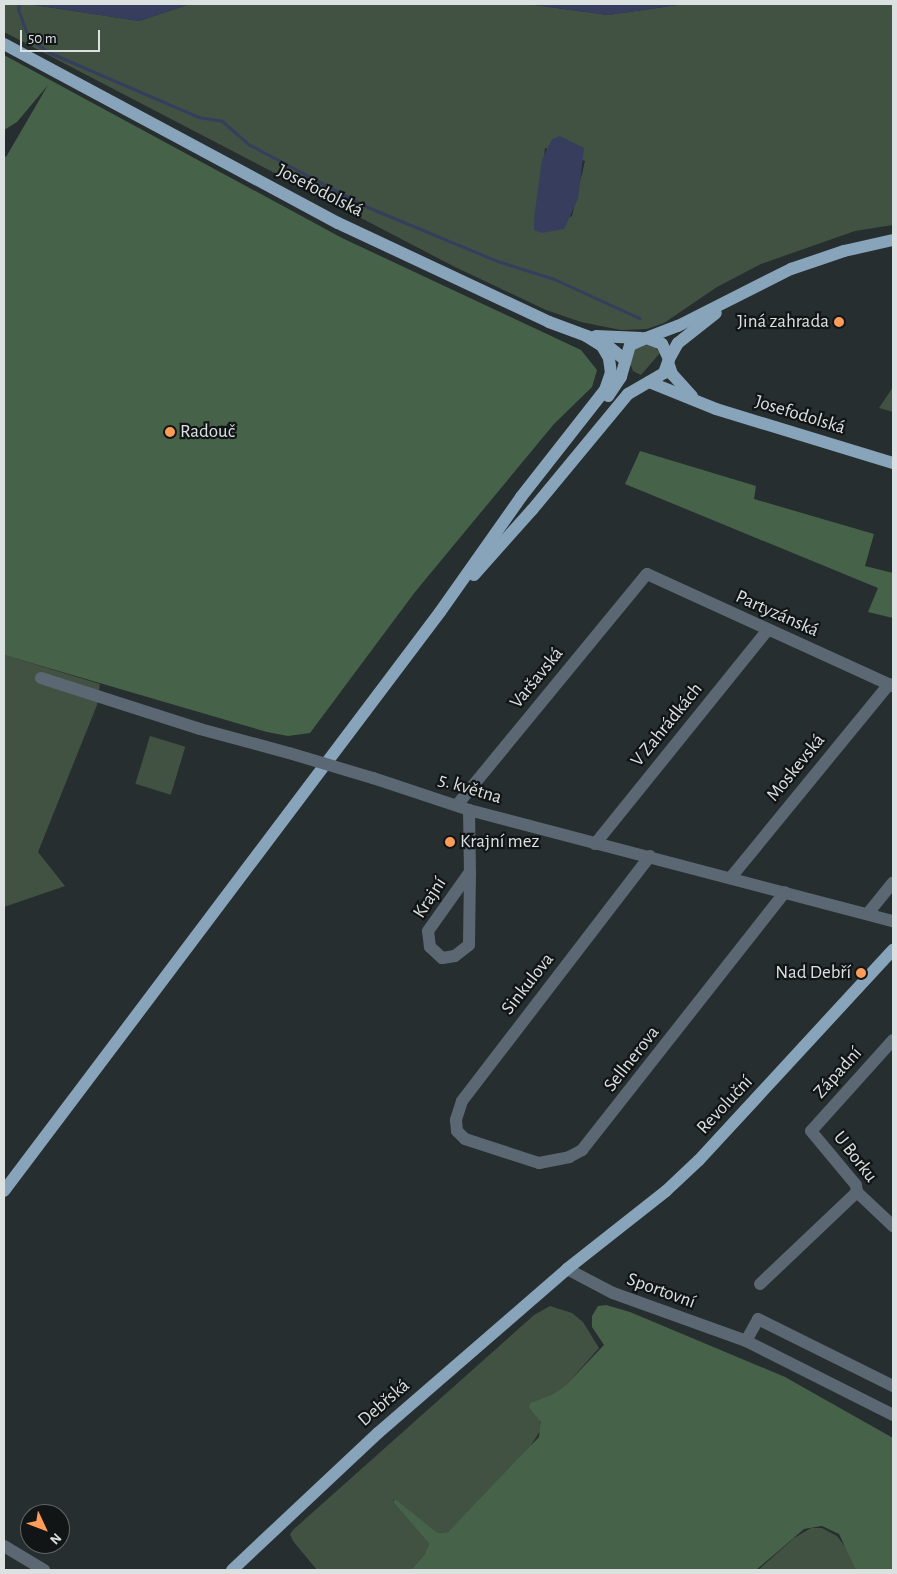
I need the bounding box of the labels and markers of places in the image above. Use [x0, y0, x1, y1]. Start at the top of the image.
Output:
place label: Jiná zahrada [737, 311, 829, 333]
marker: Jiná zahrada [833, 316, 845, 328]
place label: Radouč [180, 421, 235, 443]
marker: Radouč [164, 426, 176, 438]
place label: Krajní mez [460, 831, 539, 853]
marker: Krajní mez [444, 836, 456, 848]
place label: Nad Debří [775, 962, 851, 984]
marker: Nad Debří [855, 967, 867, 979]

